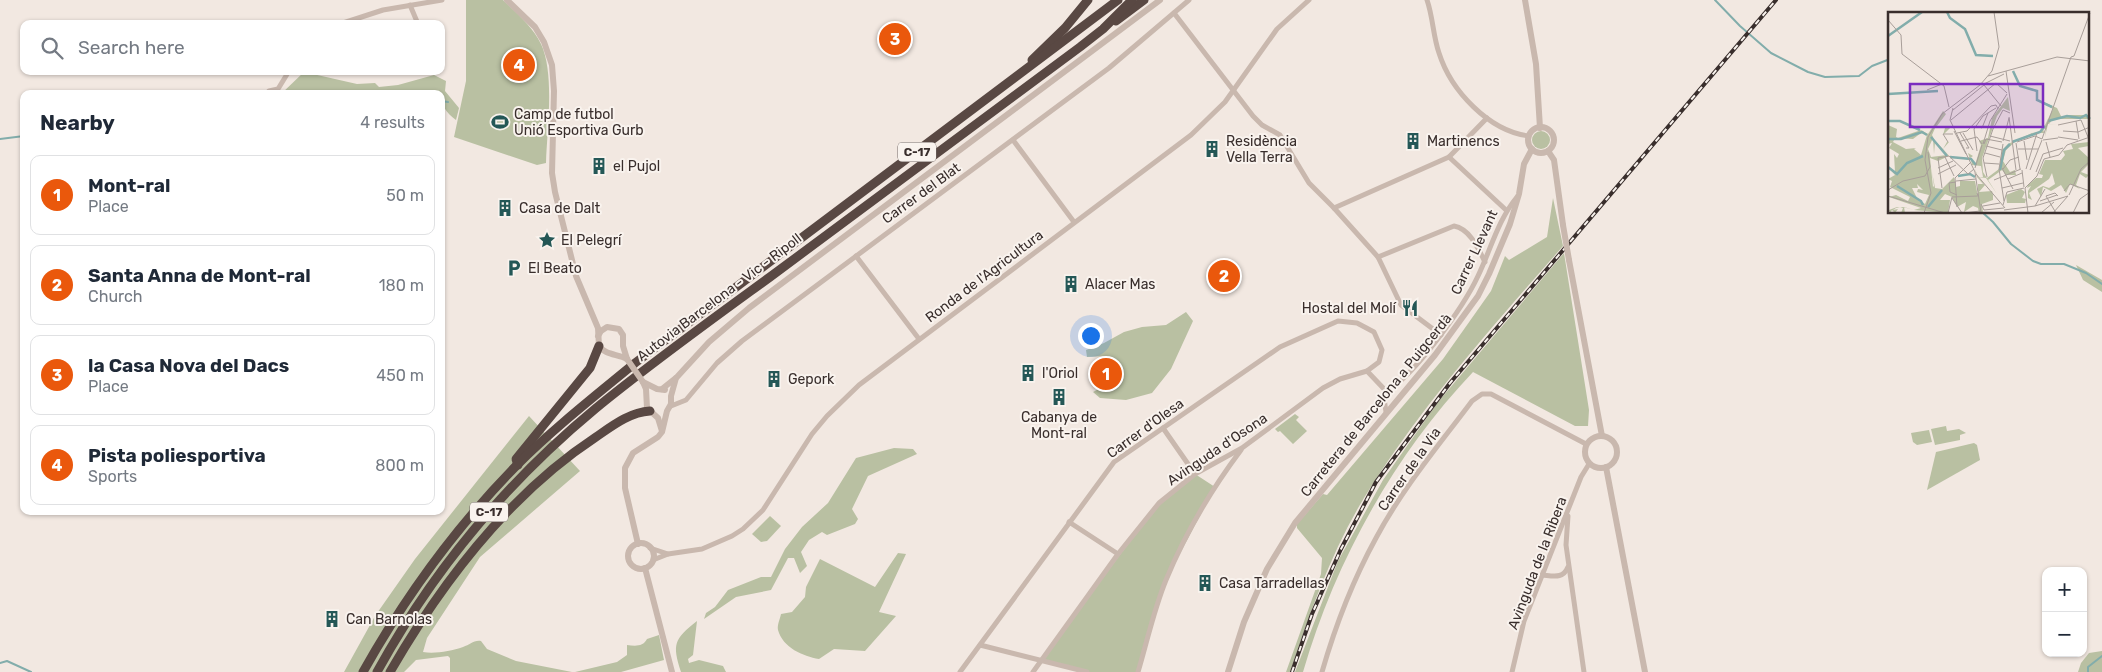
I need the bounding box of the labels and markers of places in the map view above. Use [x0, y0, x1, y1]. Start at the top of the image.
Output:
pin: 3 [879, 20, 911, 58]
pin: 4 [503, 46, 535, 84]
place label: Camp de futbol Unió Esportiva Gurb [514, 106, 644, 139]
sports icon: Camp de futbol Unió Esportiva Gurb [490, 112, 510, 132]
building icon: Martinencs [1403, 131, 1423, 151]
place label: Residència Vella Terra [1226, 133, 1297, 166]
place label: Martinencs [1427, 133, 1500, 150]
building icon: Residència Vella Terra [1202, 139, 1222, 159]
building icon: el Pujol [589, 156, 609, 176]
place label: el Pujol [613, 158, 660, 175]
building icon: Casa de Dalt [495, 198, 515, 218]
place label: Casa de Dalt [519, 200, 601, 217]
place icon: El Pelegrí [537, 230, 557, 250]
place label: El Pelegrí [561, 232, 622, 249]
pin: 2 [1208, 257, 1240, 295]
parking icon: El Beato [504, 258, 524, 278]
place label: El Beato [528, 260, 582, 277]
building icon: Alacer Mas [1061, 274, 1081, 294]
place label: Alacer Mas [1085, 276, 1156, 293]
restaurant icon: Hostal del Molí [1400, 298, 1420, 318]
place label: Hostal del Molí [1302, 300, 1397, 317]
pin: 1 [1090, 355, 1122, 393]
building icon: l'Oriol [1018, 363, 1038, 383]
place label: l'Oriol [1042, 365, 1078, 382]
building icon: Gepork [764, 369, 784, 389]
place label: Gepork [788, 371, 835, 388]
building icon: Cabanya de Mont-ral [1049, 387, 1069, 407]
place label: Cabanya de Mont-ral [1021, 409, 1097, 442]
building icon: Casa Tarradellas [1195, 573, 1215, 593]
place label: Casa Tarradellas [1219, 575, 1325, 592]
building icon: Can Barnolas [322, 609, 342, 629]
place label: Can Barnolas [346, 611, 432, 628]

